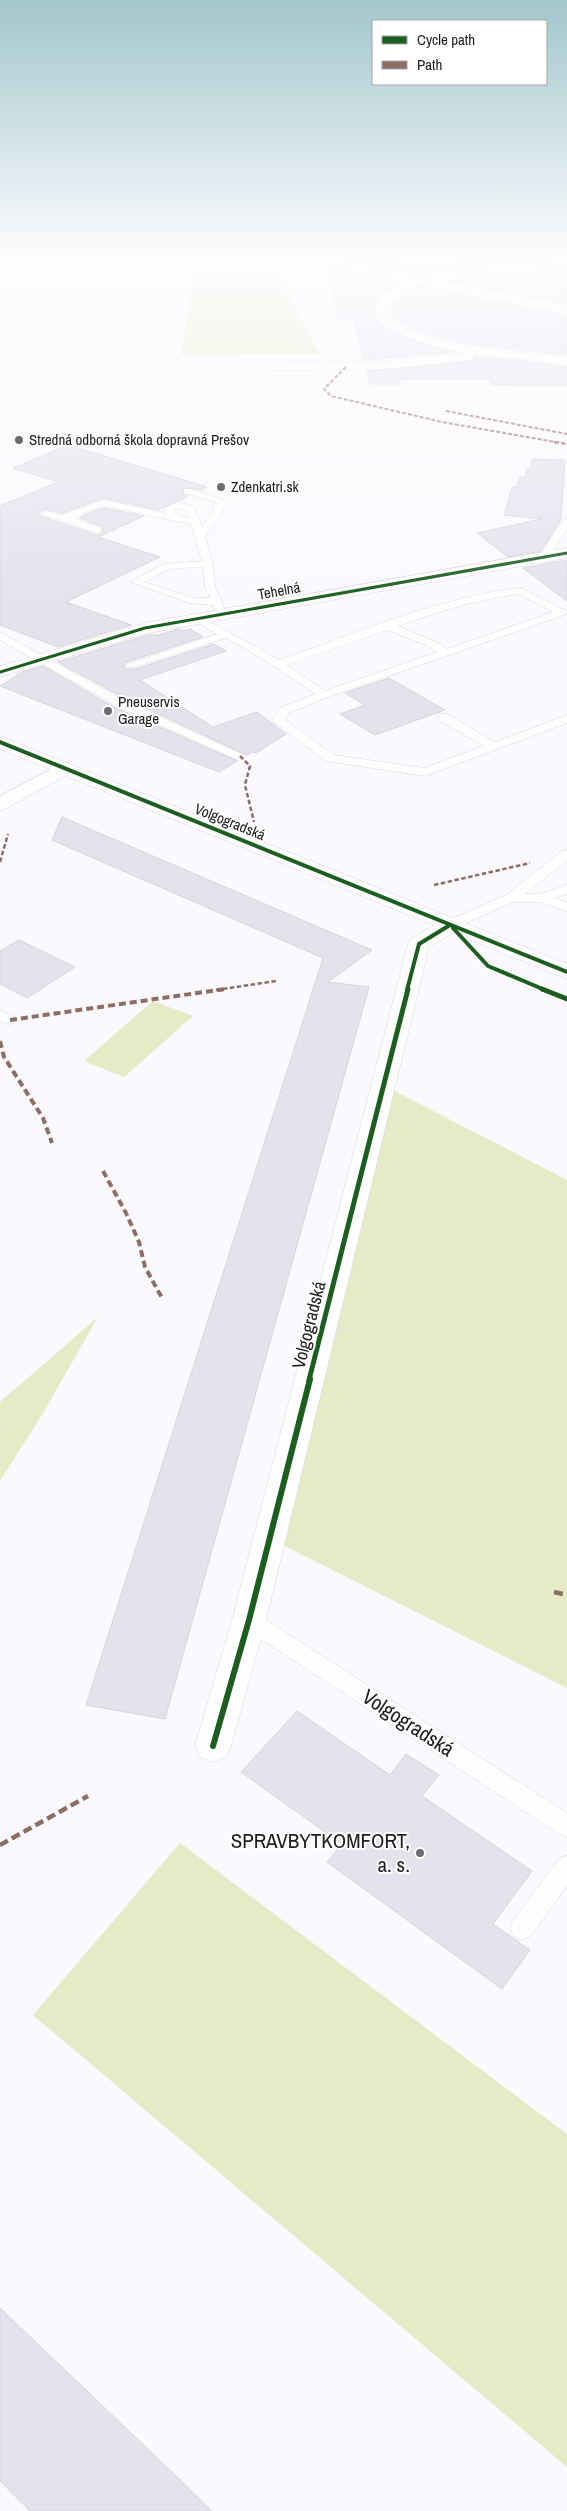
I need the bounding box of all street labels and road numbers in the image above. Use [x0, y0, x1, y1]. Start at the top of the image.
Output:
street label: Tehelná [256, 576, 302, 605]
street label: Volgogradská [192, 798, 269, 845]
street label: Volgogradská [286, 1278, 331, 1371]
street label: Volgogradská [357, 1682, 460, 1763]

